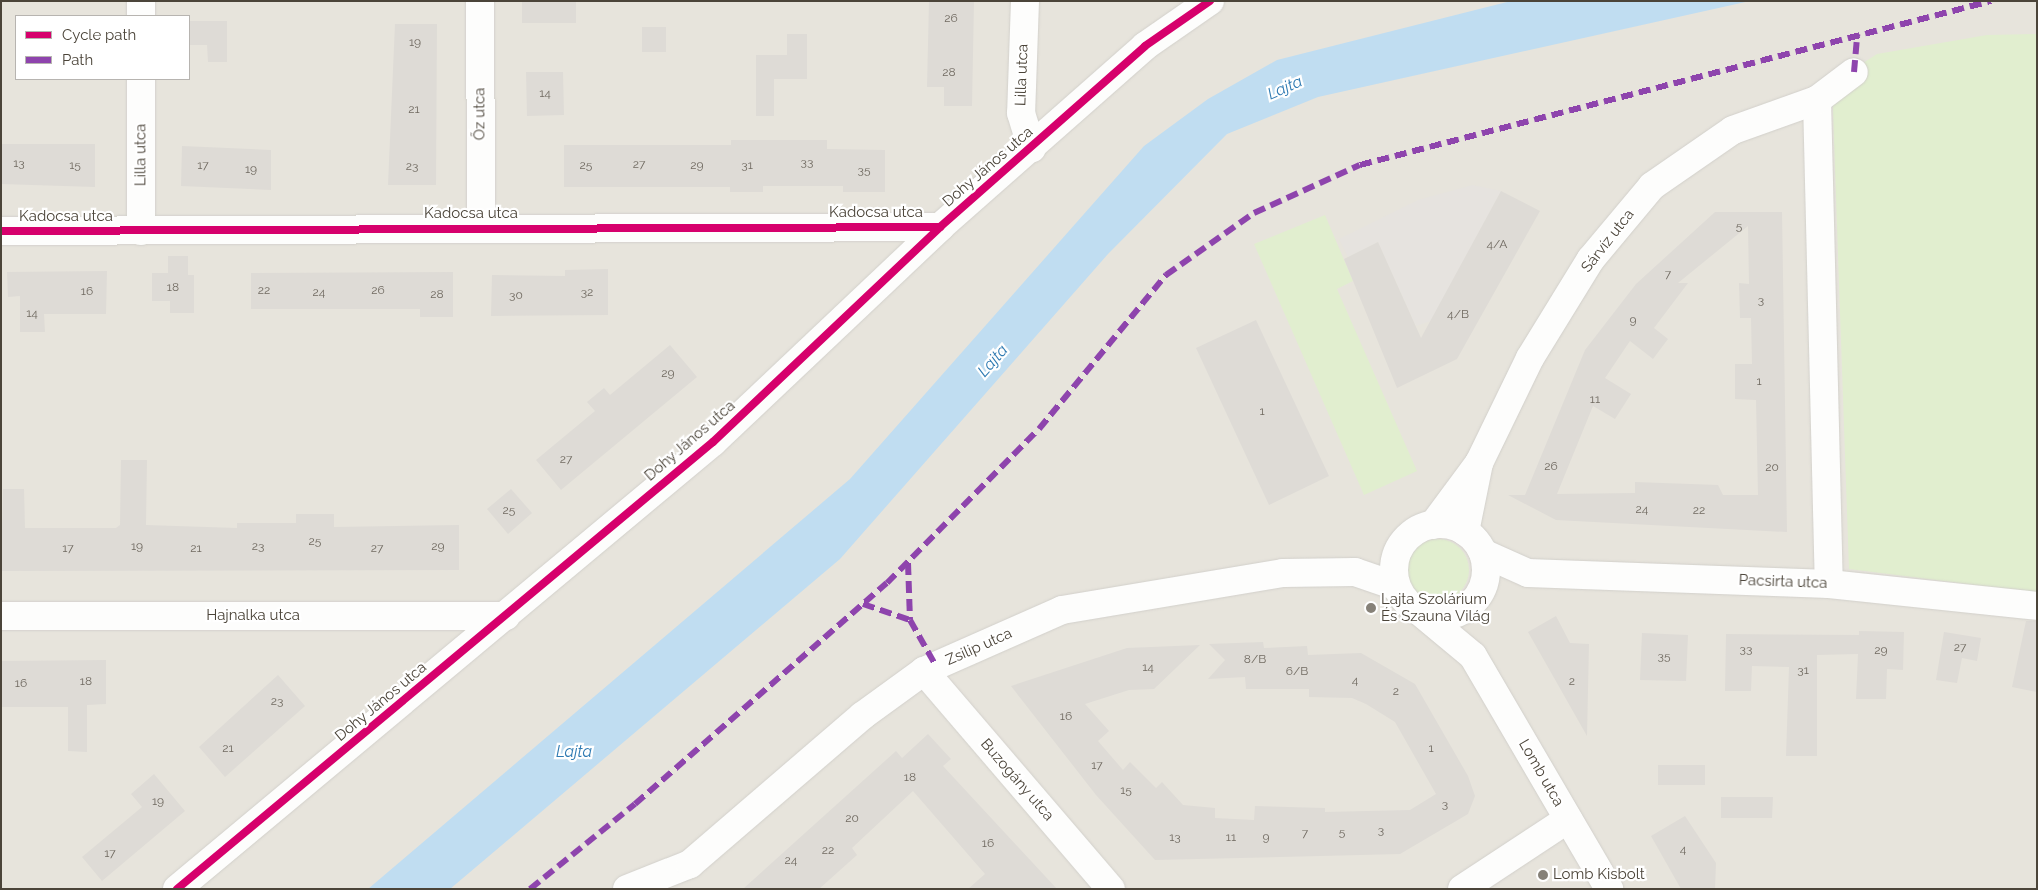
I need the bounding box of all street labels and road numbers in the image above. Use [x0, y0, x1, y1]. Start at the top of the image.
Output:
street label: Lilla utca [1012, 44, 1032, 106]
street label: Őz utca [471, 88, 489, 140]
street label: Dohy János utca [939, 123, 1037, 211]
street label: Lilla utca [132, 124, 150, 186]
street label: Kadocsa utca [829, 204, 923, 222]
street label: Kadocsa utca [424, 205, 518, 223]
street label: Sárvíz utca [1578, 206, 1638, 276]
street label: Kadocsa utca [19, 208, 113, 226]
street label: Dohy János utca [641, 397, 739, 485]
street label: Pacsirta utca [1738, 571, 1828, 593]
street label: Hajnalka utca [206, 607, 300, 625]
street label: Zsilip utca [943, 624, 1015, 670]
street label: Dohy János utca [331, 658, 431, 746]
street label: Buzogány utca [976, 735, 1058, 825]
street label: Lomb utca [1515, 736, 1567, 810]

